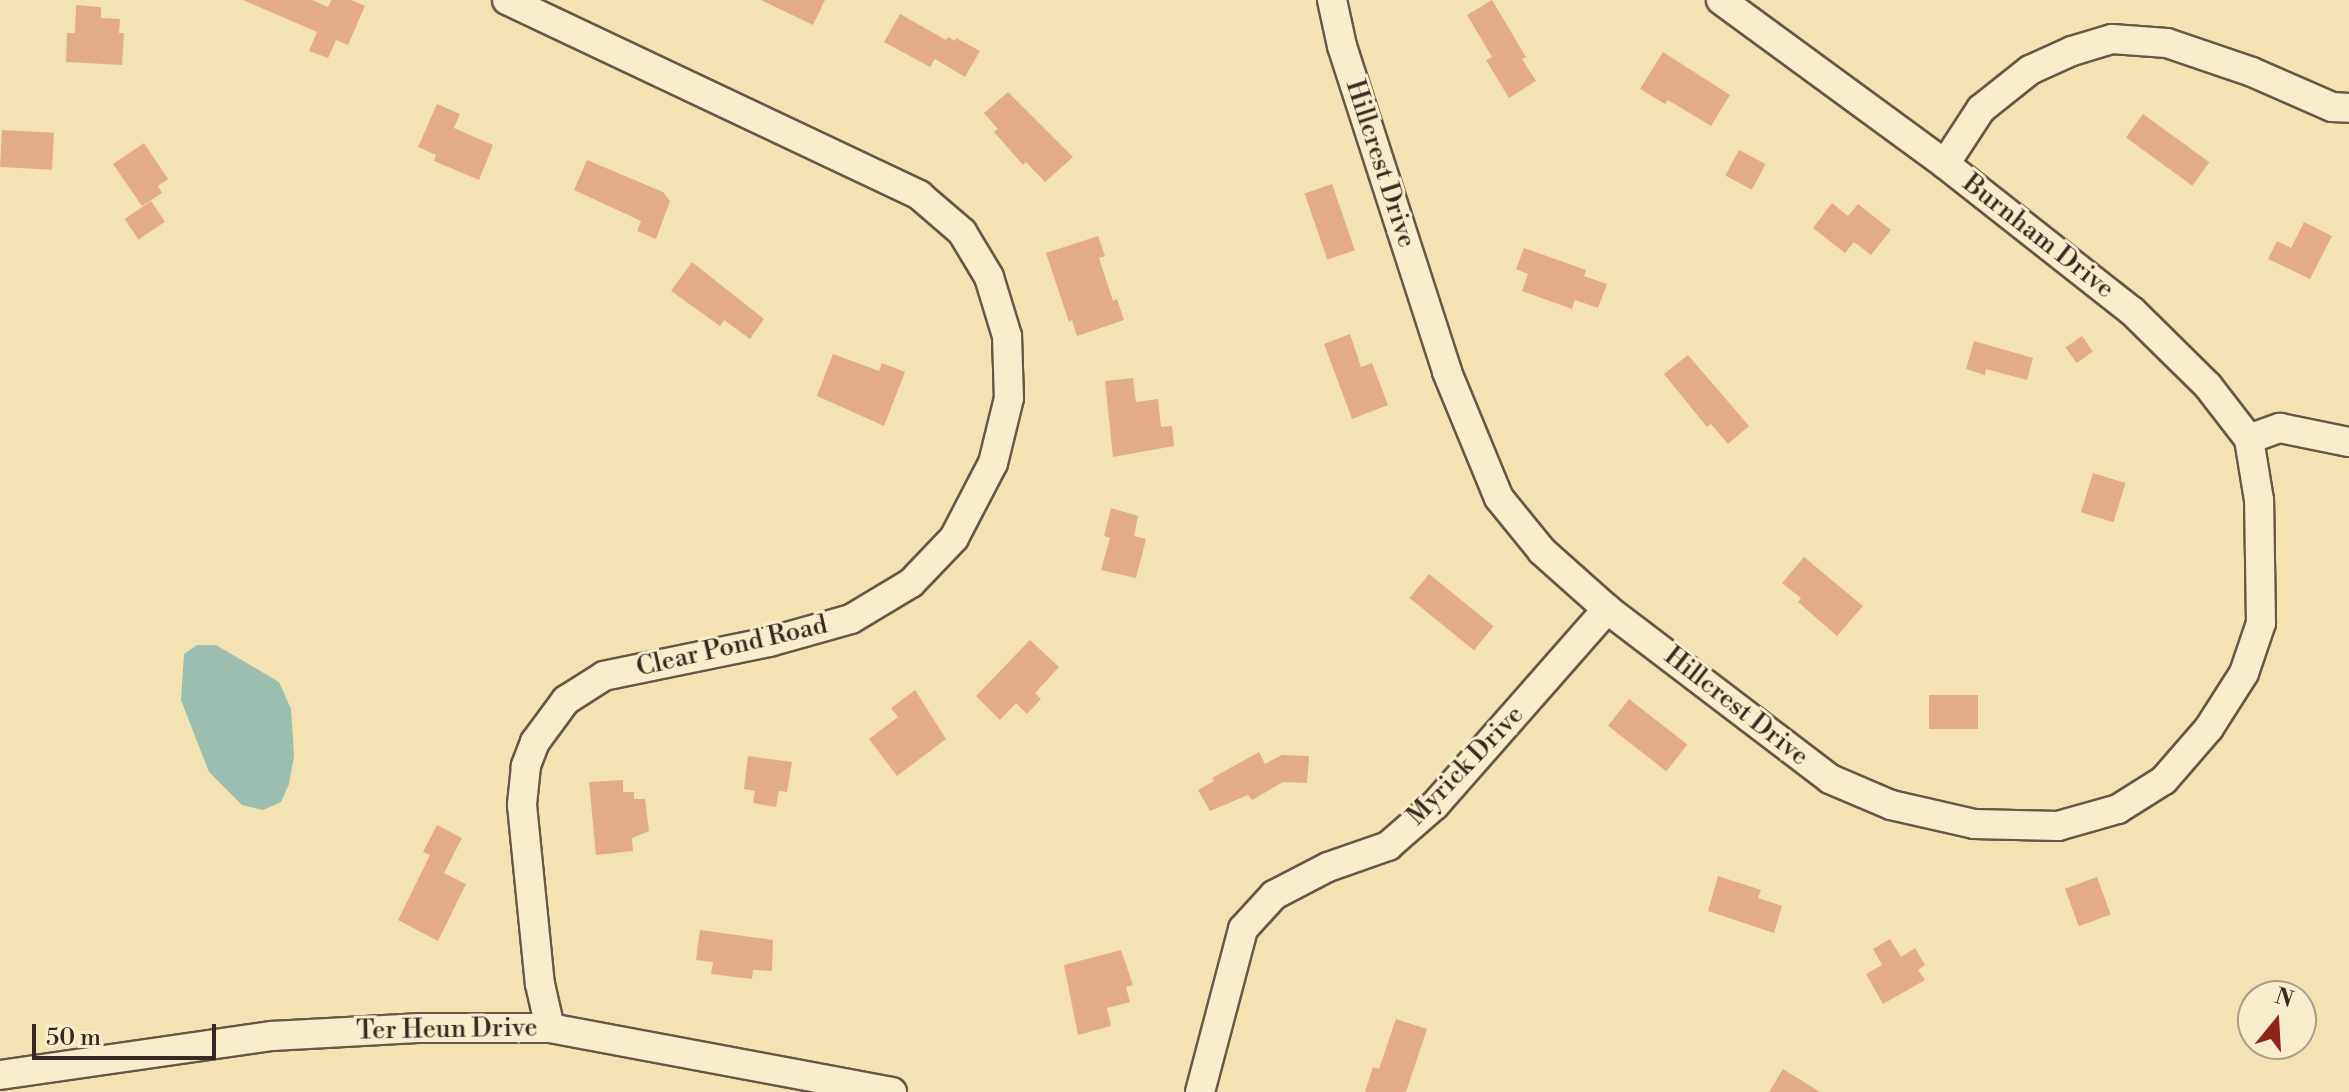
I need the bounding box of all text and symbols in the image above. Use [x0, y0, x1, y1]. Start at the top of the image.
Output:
street label: Hillcrest Drive [1338, 76, 1422, 252]
street label: Burnham Drive [1956, 168, 2120, 306]
street label: Clear Pond Road [634, 610, 830, 684]
street label: Hillcrest Drive [1658, 641, 1814, 773]
street label: Myrick Drive [1401, 700, 1531, 832]
north arrow [2237, 980, 2317, 1060]
text: N [2272, 983, 2296, 1014]
scale bar [36, 1008, 220, 1058]
street label: Ter Heun Drive [356, 1013, 538, 1047]
text: 50 m [46, 1023, 101, 1053]

